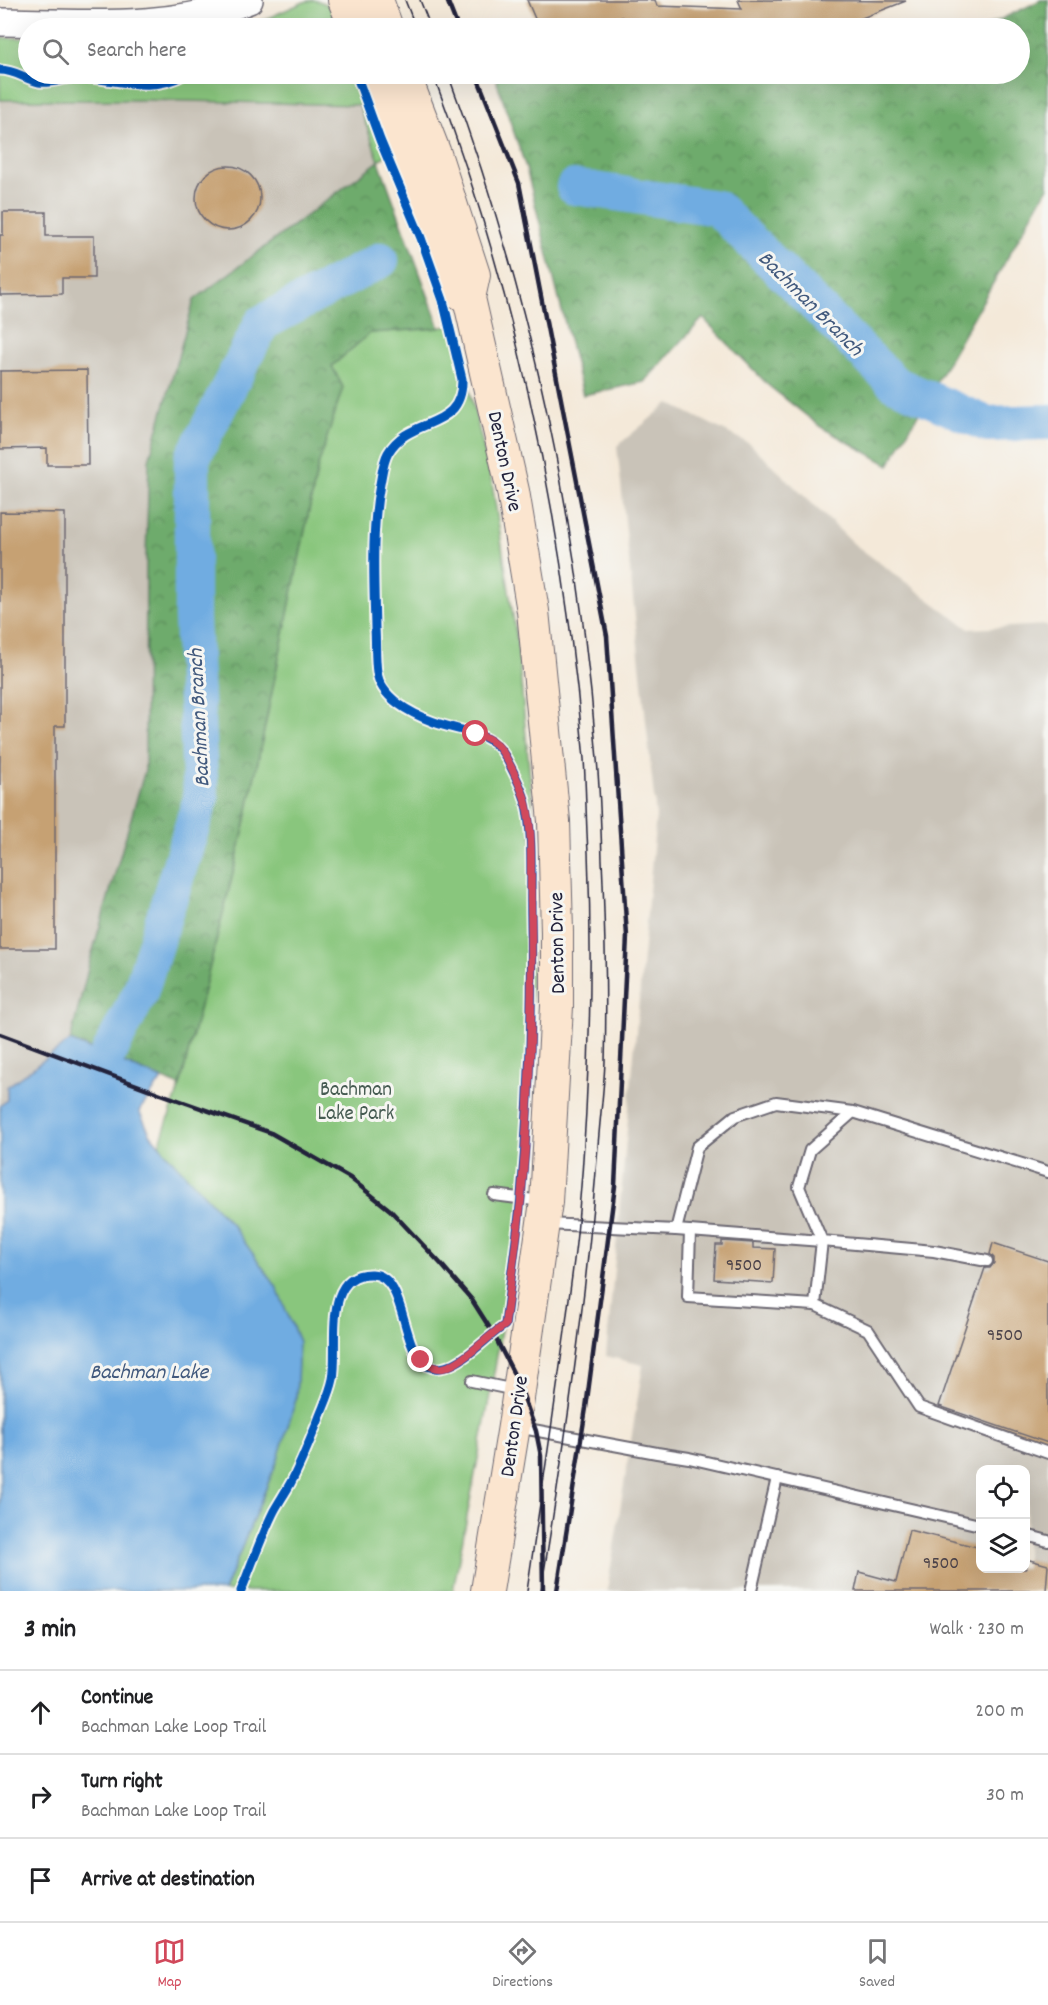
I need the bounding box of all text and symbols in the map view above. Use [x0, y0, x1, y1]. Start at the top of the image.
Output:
search box [18, 18, 1030, 84]
icon: search [39, 35, 72, 68]
text: Search here [87, 36, 186, 67]
water label: Bachman Branch [750, 245, 870, 365]
street label: Denton Drive [478, 409, 528, 515]
water label: Bachman Branch [181, 647, 220, 788]
route start [462, 720, 488, 746]
street label: Denton Drive [543, 892, 575, 994]
park label: Bachman Lake Park [318, 1076, 394, 1130]
house number: 9500 [726, 1254, 762, 1279]
house number: 9500 [987, 1324, 1023, 1349]
route end [407, 1346, 433, 1372]
water label: Bachman Lake [90, 1358, 209, 1389]
street label: Denton Drive [494, 1374, 538, 1479]
map controls [976, 1465, 1030, 1573]
button: locate [976, 1465, 1030, 1519]
button: layers [976, 1519, 1030, 1573]
house number: 9500 [923, 1552, 959, 1577]
text: 3 min [24, 1612, 76, 1649]
text: Walk · 230 m [930, 1616, 1024, 1644]
text: Continue [81, 1683, 153, 1714]
icon: ahead [24, 1696, 57, 1729]
text: 200 m [975, 1698, 1024, 1726]
text: Bachman Lake Loop Trail [81, 1714, 266, 1742]
text: Turn right [81, 1767, 163, 1798]
icon: right [24, 1780, 57, 1813]
text: 30 m [986, 1782, 1024, 1810]
text: Bachman Lake Loop Trail [81, 1798, 266, 1826]
icon: arrive [24, 1864, 57, 1897]
text: Arrive at destination [81, 1865, 255, 1896]
tab: Map [153, 1935, 186, 1994]
tab: Directions [492, 1935, 553, 1994]
tab: Saved [859, 1935, 895, 1994]

